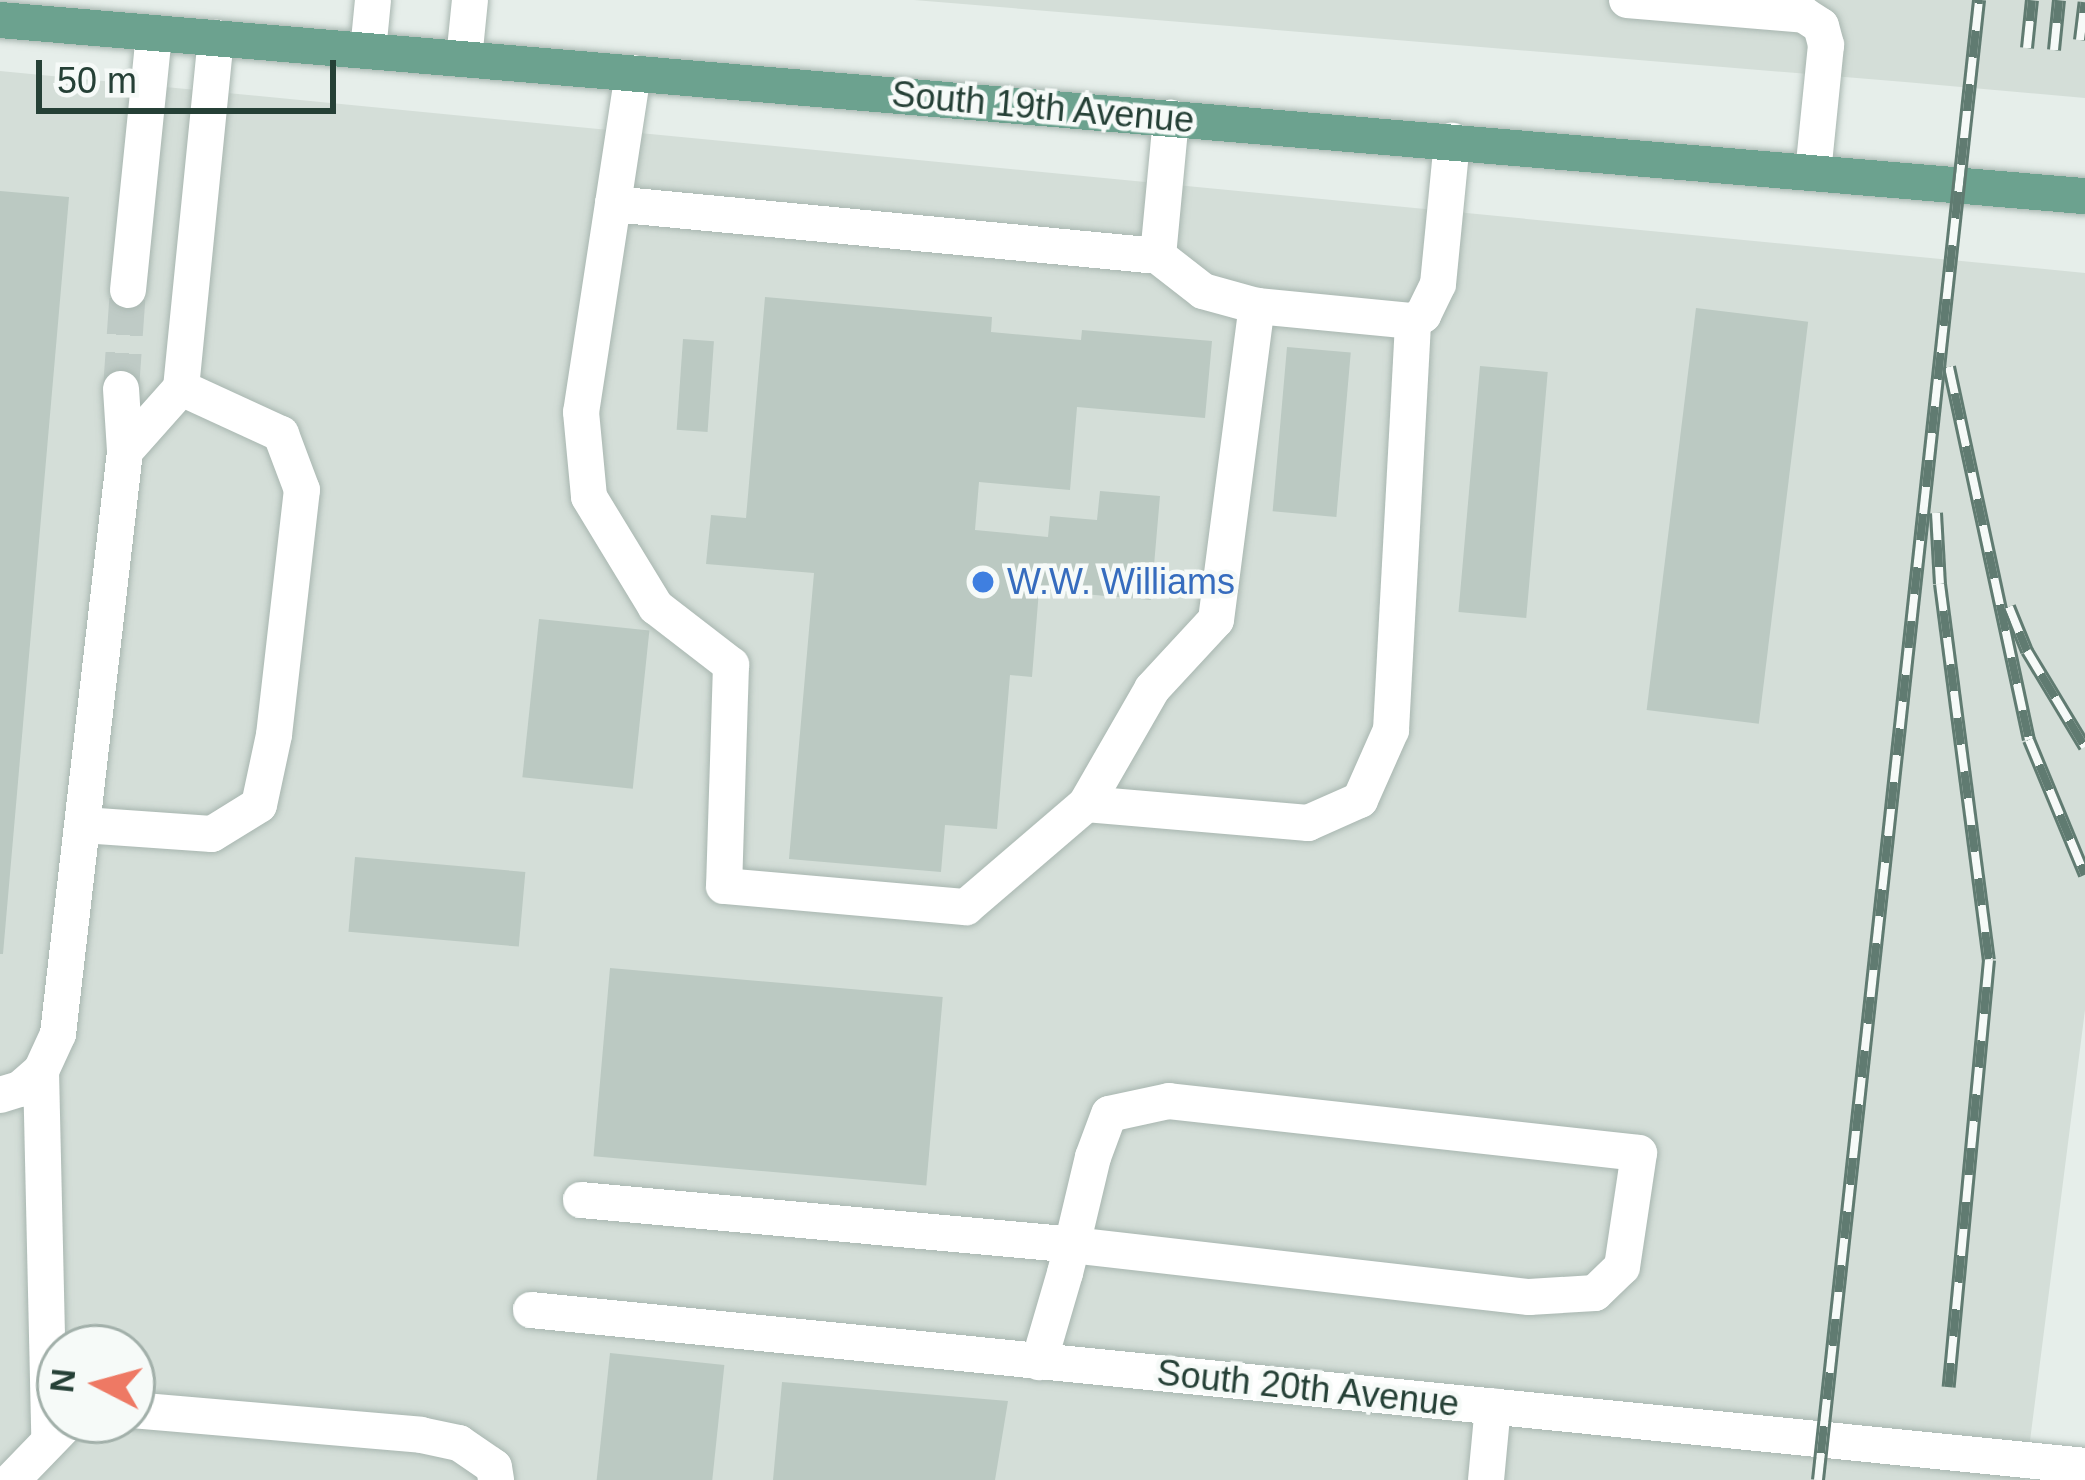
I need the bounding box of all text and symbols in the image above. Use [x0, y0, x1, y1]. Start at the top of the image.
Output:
scale bar [42, 36, 342, 110]
text: 50 m [57, 60, 137, 101]
street label: South 19th Avenue [889, 72, 1197, 142]
place label: W.W. Williams [1007, 560, 1235, 604]
marker: W.W. Williams [970, 569, 996, 595]
north arrow [36, 1324, 156, 1444]
street label: South 20th Avenue [1154, 1351, 1462, 1425]
text: N [43, 1367, 82, 1394]

